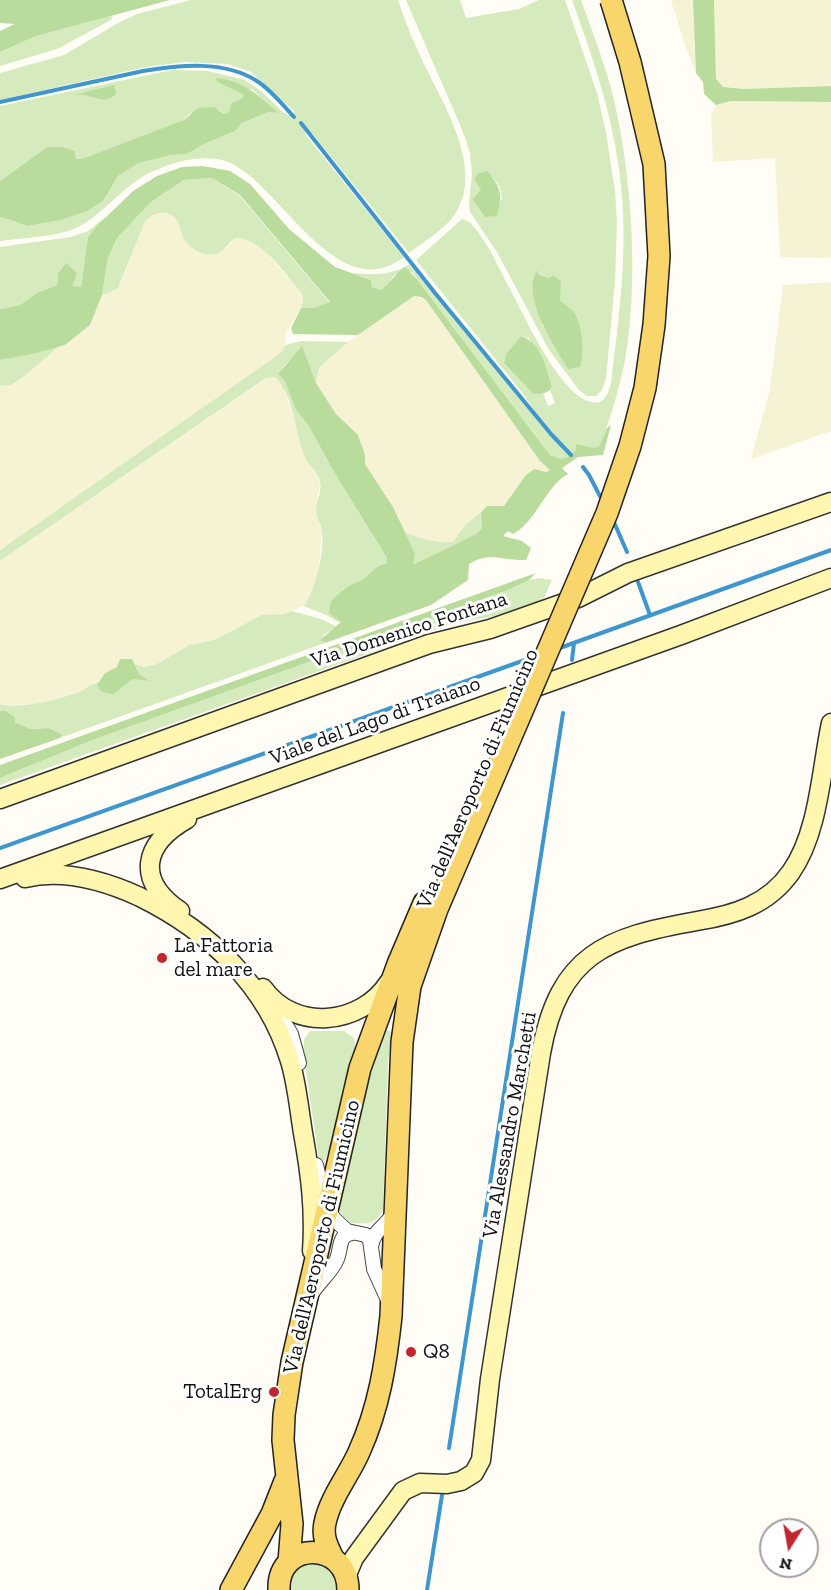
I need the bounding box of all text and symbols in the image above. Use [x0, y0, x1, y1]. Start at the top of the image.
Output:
street label: Via Domenico Fontana [308, 586, 510, 674]
street label: Via dell'Aeroporto di Fiumicino [412, 645, 544, 913]
street label: Viale del Lago di Traiano [266, 671, 484, 771]
place label: La Fattoria del mare [174, 933, 273, 983]
marker: La Fattoria del mare [155, 951, 169, 965]
street label: Via Alessandro Marchetti [478, 1010, 542, 1240]
street label: Via dell'Aeroporto di Fiumicino [278, 1098, 366, 1376]
place label: Q8 [423, 1339, 450, 1365]
marker: Q8 [404, 1345, 418, 1359]
place label: TotalErg [183, 1379, 262, 1405]
marker: TotalErg [267, 1385, 281, 1399]
north arrow [759, 1518, 819, 1578]
text: N [778, 1554, 794, 1575]

